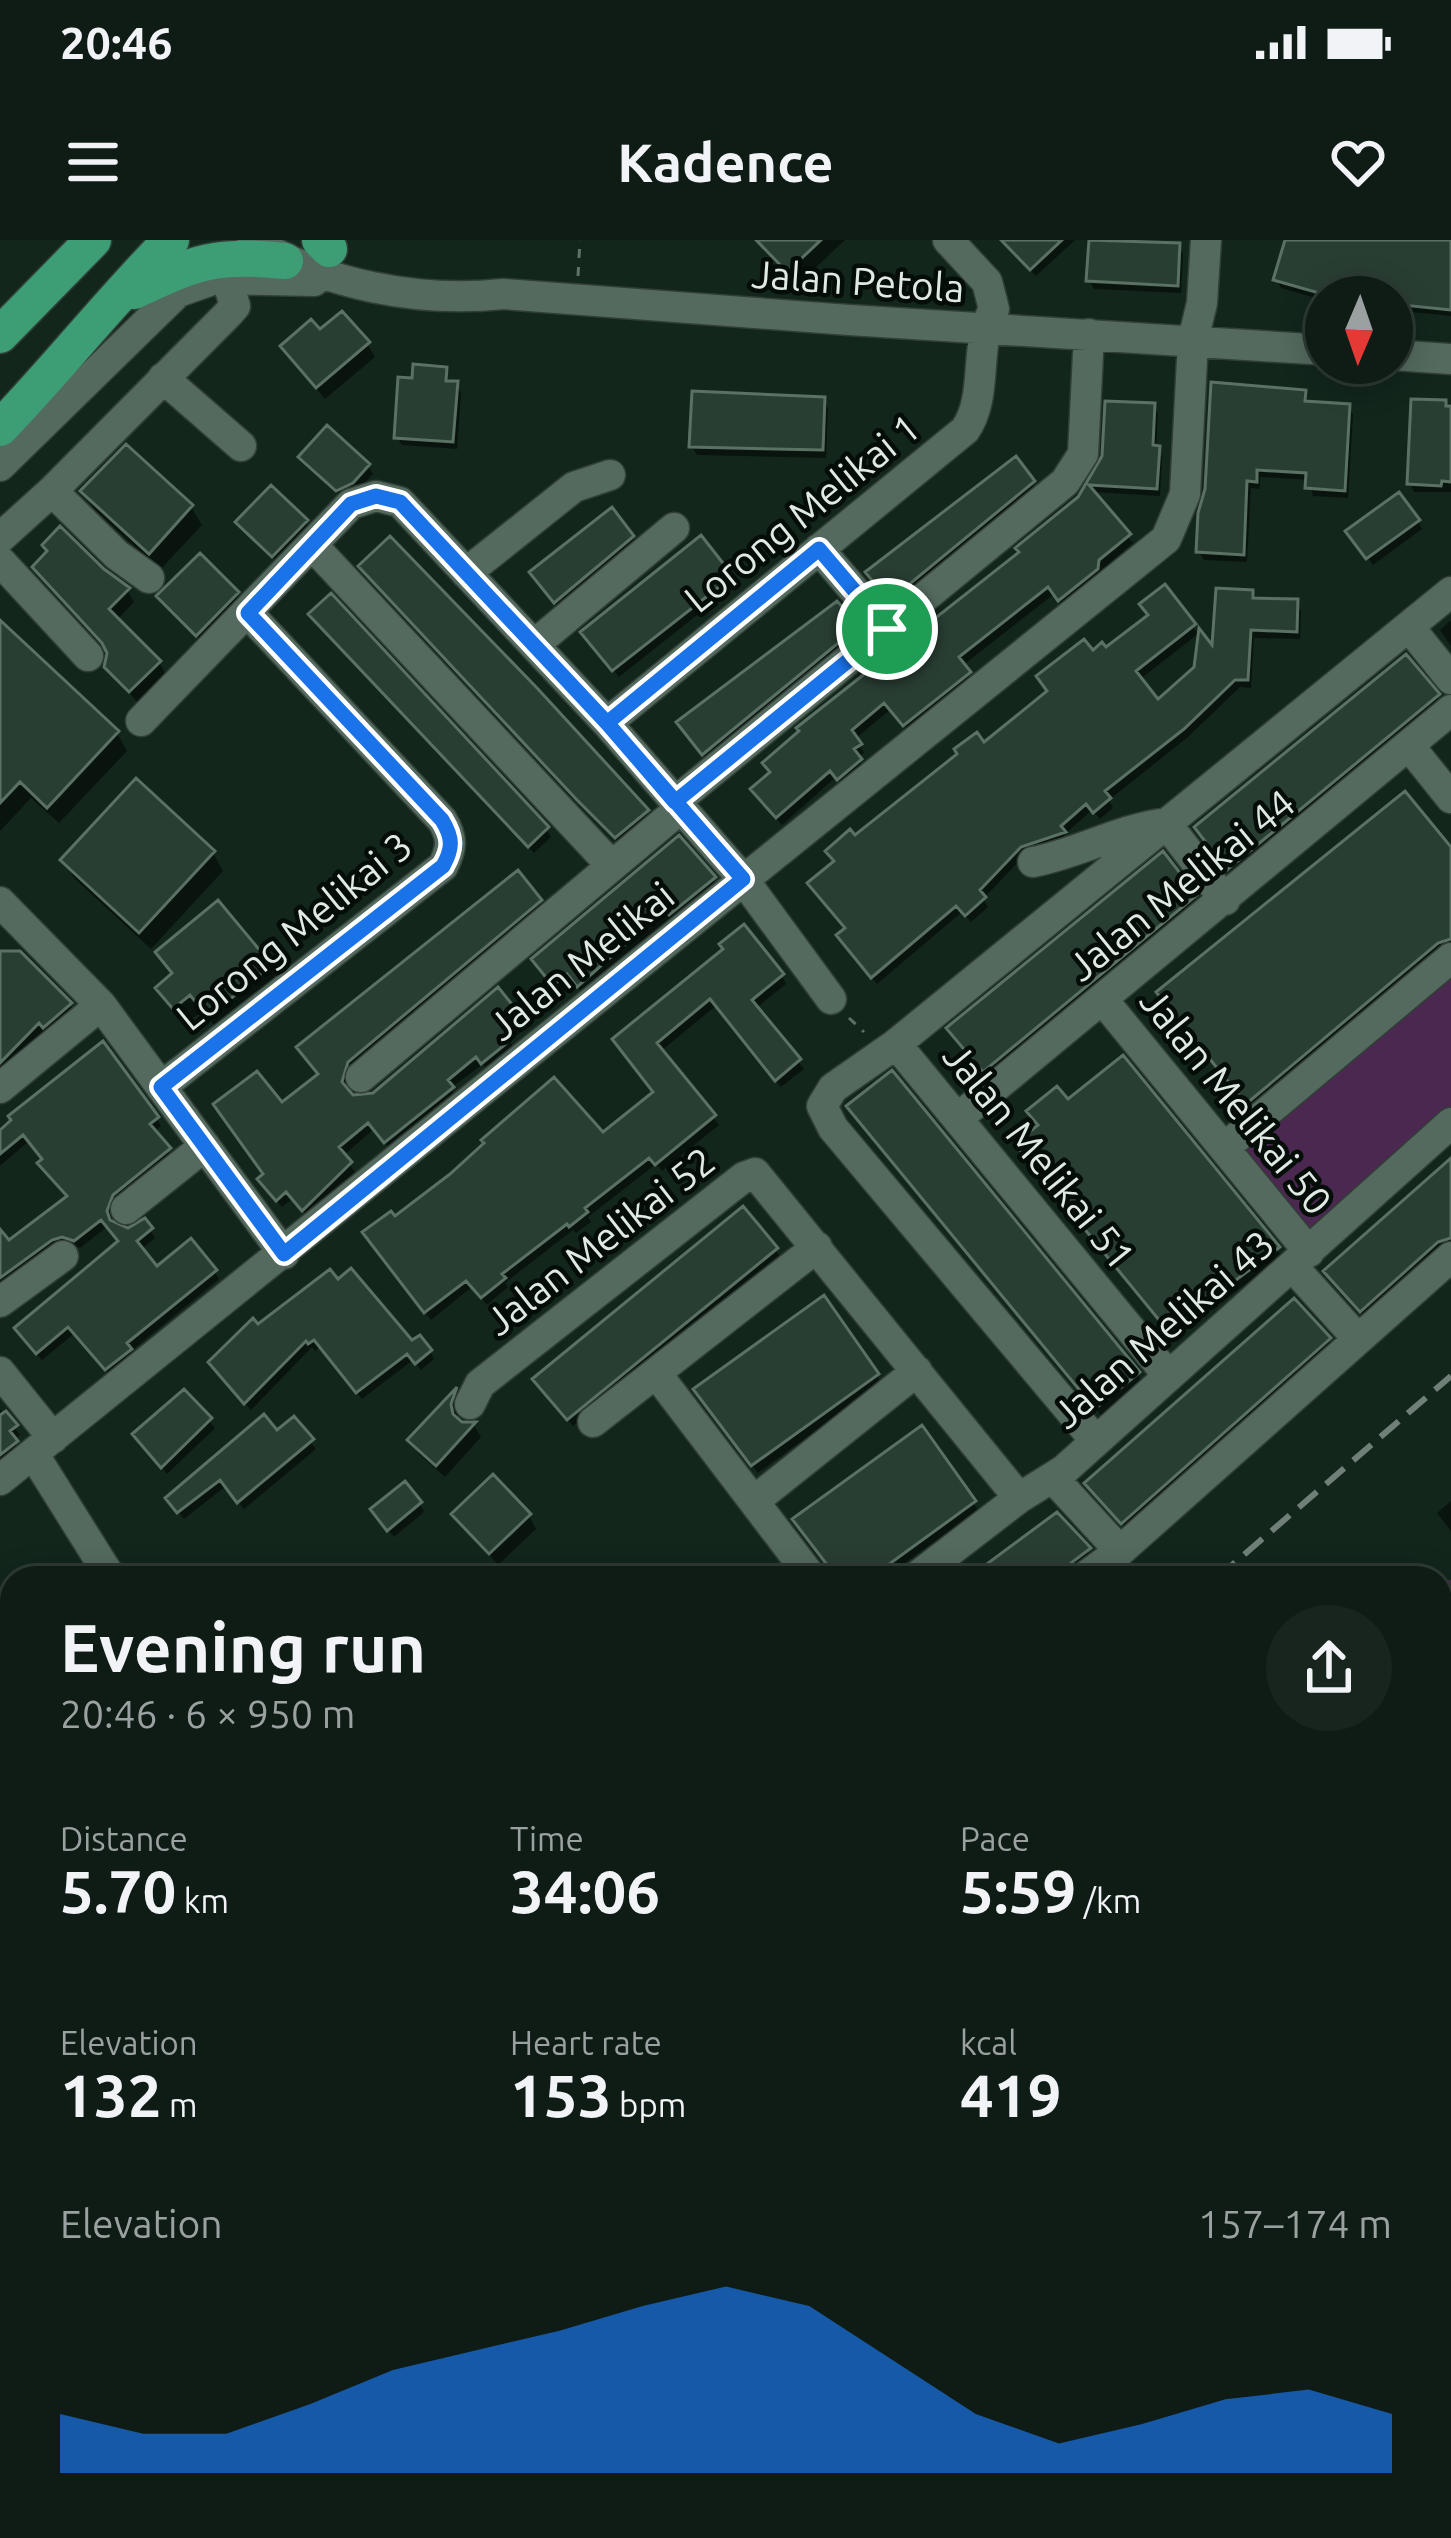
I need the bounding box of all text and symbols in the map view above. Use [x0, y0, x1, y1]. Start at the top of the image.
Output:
text: 20:46 [60, 17, 173, 68]
icon: menu [60, 129, 126, 195]
icon: heart [1325, 129, 1391, 195]
text: Kadence [617, 132, 834, 192]
street label: Jalan Petola [750, 252, 966, 309]
north arrow [1305, 276, 1413, 384]
map controls [1305, 276, 1413, 384]
street label: Lorong Melikai 1 [676, 405, 928, 620]
pin [836, 578, 938, 680]
icon: arrive [854, 596, 920, 662]
street label: Jalan Melikai 44 [1059, 780, 1302, 989]
street label: Lorong Melikai 3 [168, 823, 420, 1038]
street label: Jalan Melikai [480, 873, 682, 1048]
street label: Jalan Melikai 50 [1132, 979, 1341, 1222]
street label: Jalan Melikai 51 [935, 1034, 1144, 1277]
street label: Jalan Melikai 52 [477, 1138, 722, 1343]
street label: Jalan Melikai 43 [1044, 1221, 1282, 1436]
button: share [1266, 1605, 1392, 1731]
text: Evening run [60, 1610, 426, 1684]
text: 20:46 · 6 × 950 m [60, 1692, 355, 1735]
text: Distance [60, 1820, 188, 1857]
text: Time [510, 1820, 584, 1857]
text: Pace [960, 1820, 1030, 1857]
text: 5.70 [60, 1857, 176, 1924]
text: 34:06 [510, 1857, 660, 1924]
text: 5:59 [960, 1857, 1076, 1924]
text: km [176, 1882, 229, 1919]
text: /km [1076, 1882, 1141, 1919]
text: Elevation [60, 2024, 198, 2061]
text: Heart rate [510, 2024, 662, 2061]
text: kcal [960, 2024, 1017, 2061]
text: 132 [60, 2061, 162, 2128]
text: 153 [510, 2061, 612, 2128]
text: 419 [960, 2061, 1062, 2128]
text: m [162, 2086, 198, 2123]
text: bpm [612, 2086, 686, 2123]
text: Elevation [60, 2202, 223, 2245]
text: 157–174 m [1198, 2202, 1392, 2245]

